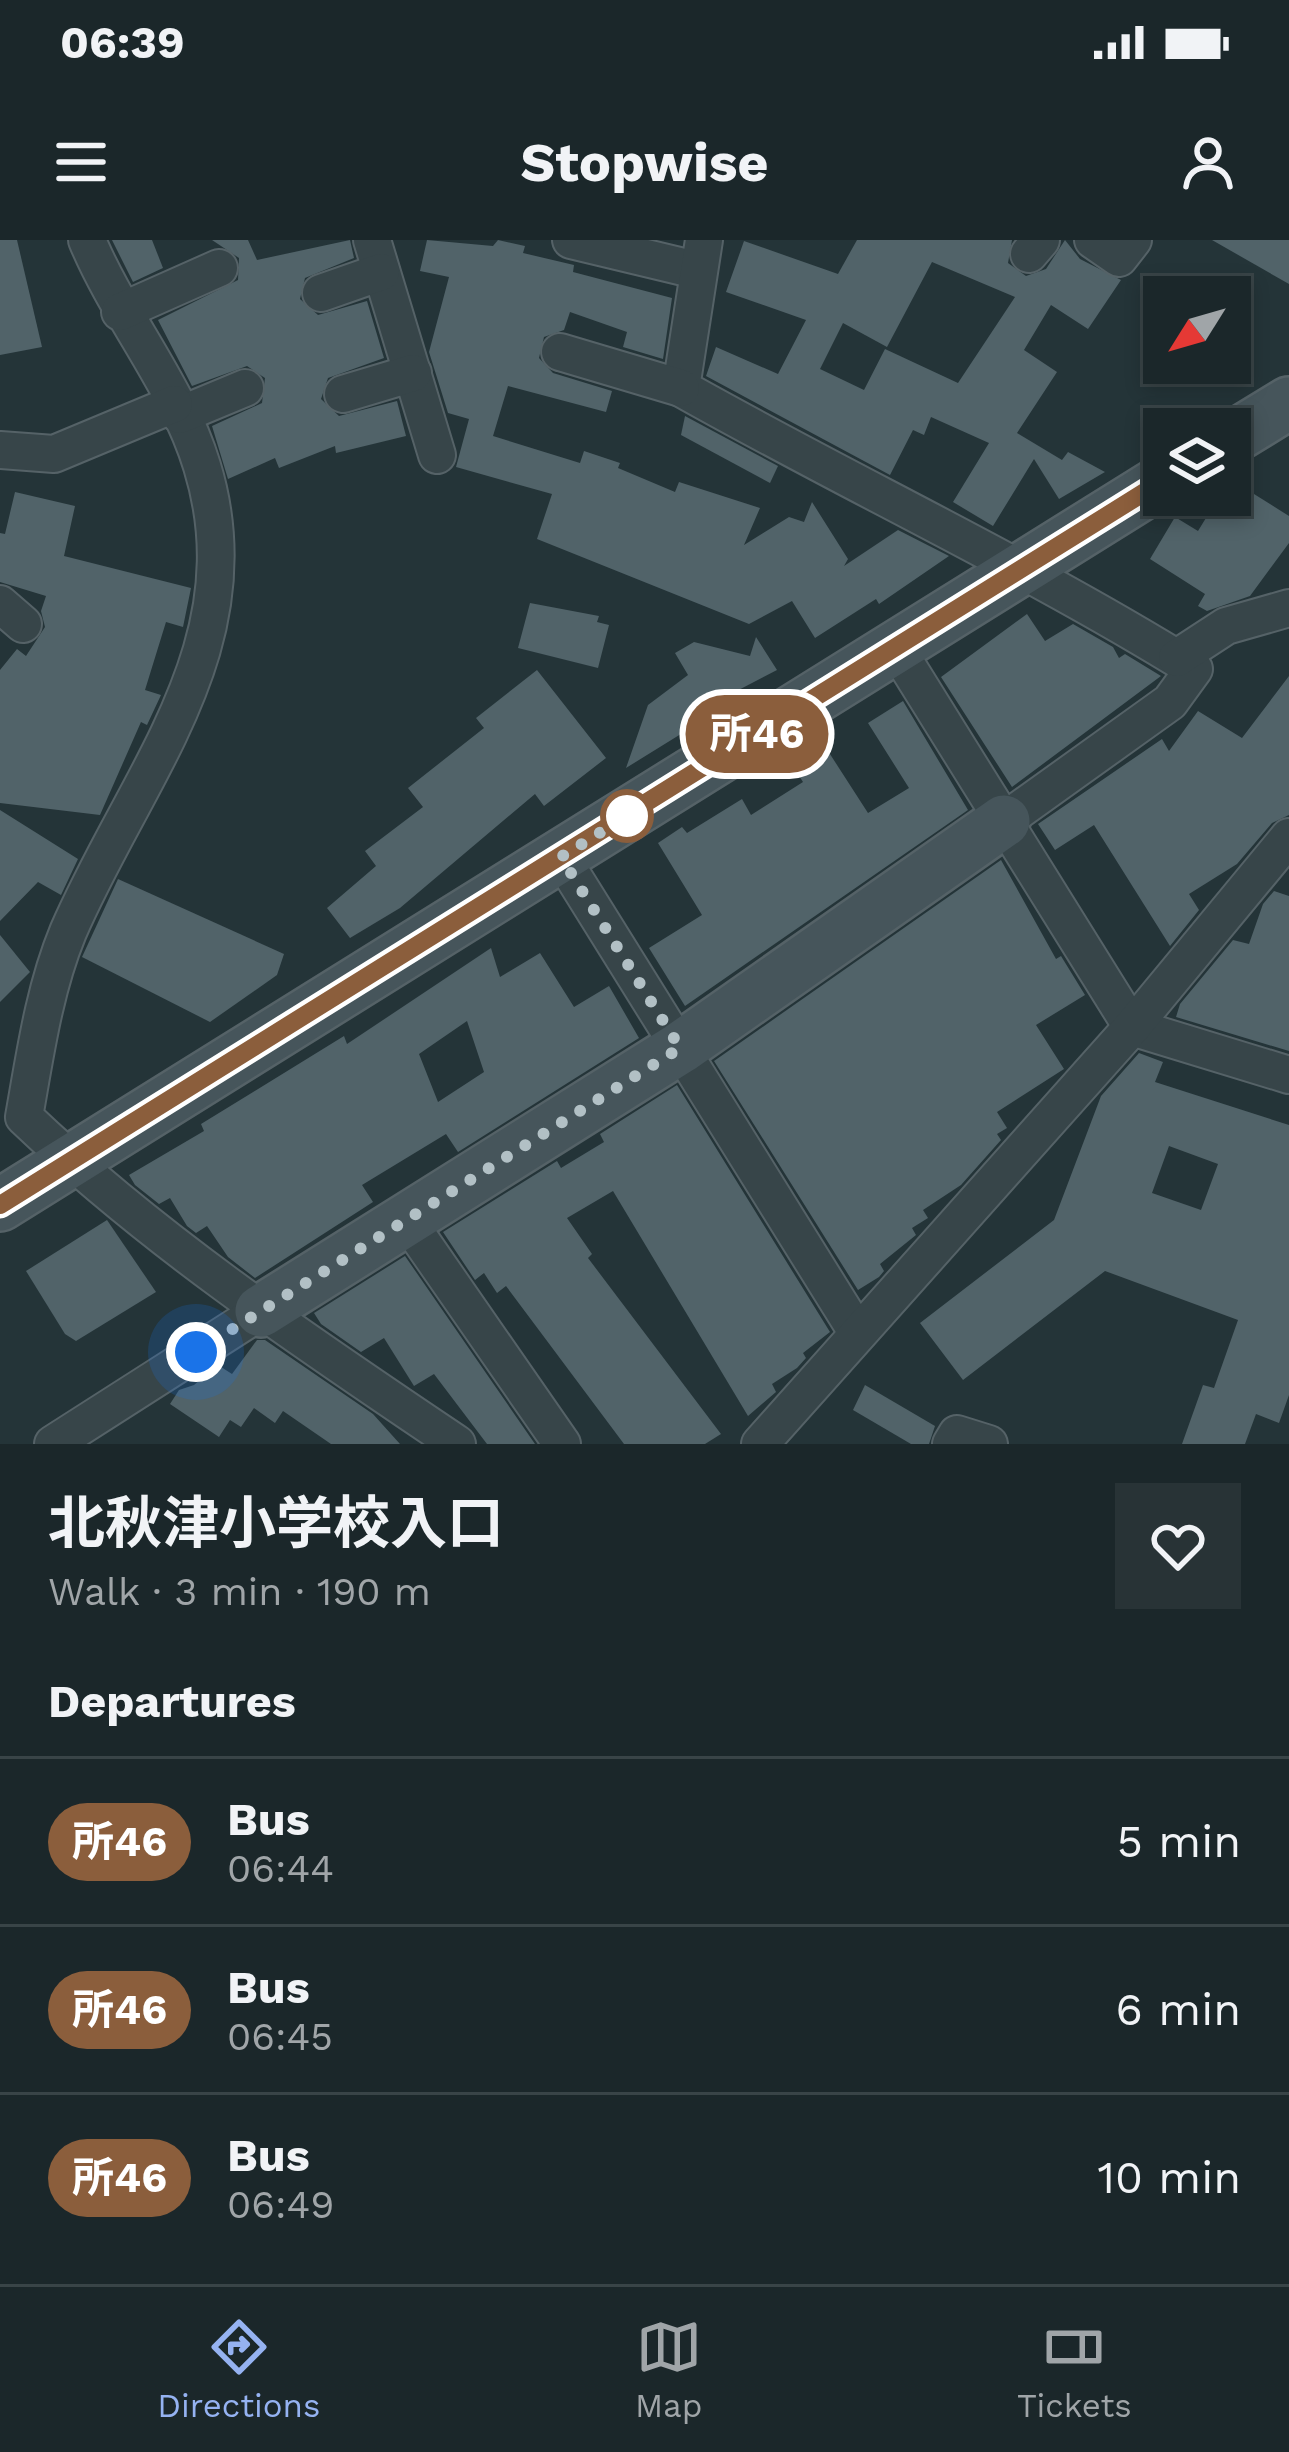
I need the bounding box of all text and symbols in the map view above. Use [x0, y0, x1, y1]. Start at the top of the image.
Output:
text: 06:39 [60, 16, 185, 69]
icon: menu [48, 129, 114, 195]
icon: person [1175, 129, 1241, 195]
text: Stopwise [520, 131, 769, 194]
north arrow [1143, 276, 1251, 384]
map controls [1143, 276, 1251, 516]
button: layers [1143, 408, 1251, 516]
line badge: 所46 [688, 695, 826, 773]
text: 所46 [709, 709, 805, 758]
unlabelled marker [602, 791, 652, 841]
your location [166, 1322, 226, 1382]
button: heart [1115, 1483, 1241, 1609]
text: 北秋津小学校入口 [48, 1490, 504, 1557]
text: Walk · 3 min · 190 m [48, 1569, 431, 1614]
text: Departures [48, 1675, 296, 1728]
text: Bus [227, 1793, 310, 1846]
text: 5 min [1117, 1815, 1241, 1868]
text: 所46 [72, 1817, 167, 1866]
text: 06:44 [227, 1846, 334, 1891]
text: Bus [227, 1961, 310, 2014]
text: 6 min [1116, 1983, 1241, 2036]
text: 所46 [72, 1985, 167, 2034]
text: 06:45 [227, 2014, 333, 2059]
text: Bus [227, 2129, 310, 2182]
text: 10 min [1097, 2151, 1241, 2204]
text: 所46 [72, 2153, 167, 2202]
text: 06:49 [227, 2182, 334, 2227]
tab: Directions [157, 2314, 320, 2425]
tab: Map [635, 2314, 702, 2425]
tab: Tickets [1017, 2314, 1132, 2425]

